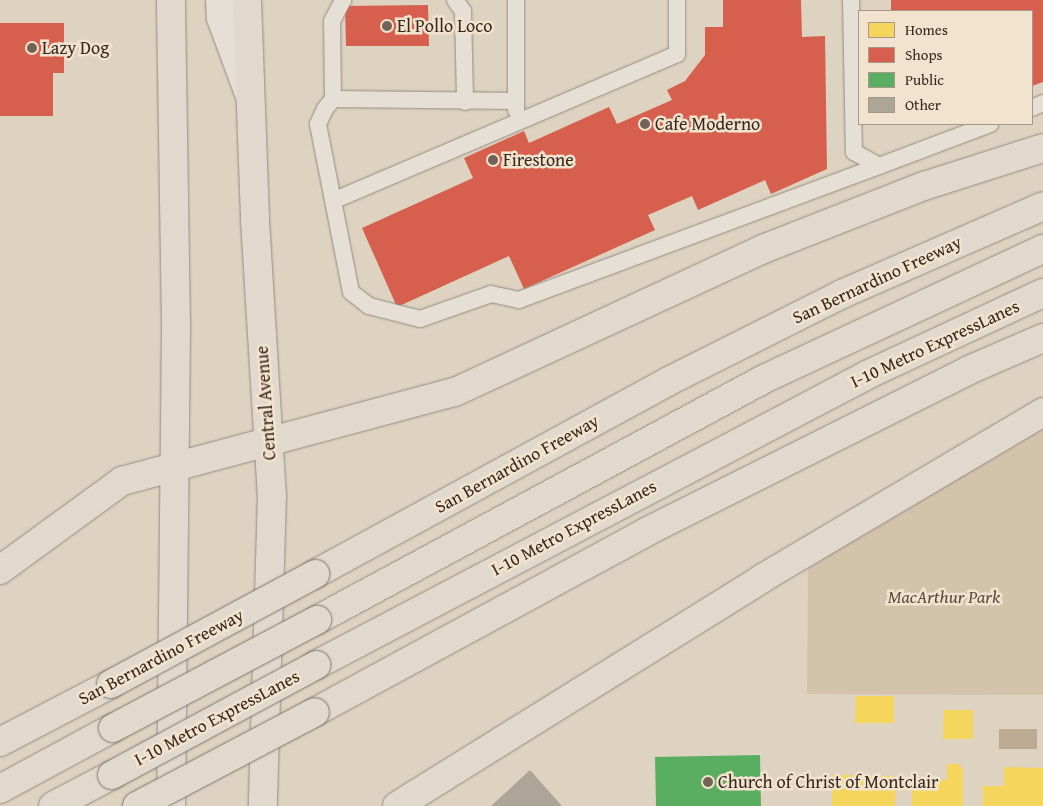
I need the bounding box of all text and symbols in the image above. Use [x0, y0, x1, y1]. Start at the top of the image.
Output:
legend [858, 10, 1033, 125]
place label: El Pollo Loco [397, 15, 492, 37]
text: Homes [905, 19, 948, 40]
marker: El Pollo Loco [381, 20, 393, 32]
place label: Lazy Dog [42, 37, 109, 59]
marker: Lazy Dog [26, 42, 38, 54]
text: Shops [905, 44, 942, 65]
text: Public [905, 69, 944, 90]
text: Other [905, 94, 941, 115]
place label: Cafe Moderno [655, 113, 760, 135]
marker: Cafe Moderno [639, 118, 651, 130]
place label: Firestone [503, 149, 574, 171]
marker: Firestone [487, 154, 499, 166]
street label: San Bernardino Freeway [789, 231, 965, 329]
street label: I-10 Metro ExpressLanes [847, 295, 1023, 393]
street label: Central Avenue [251, 345, 281, 461]
street label: San Bernardino Freeway [431, 410, 603, 518]
street label: I-10 Metro ExpressLanes [488, 475, 660, 581]
park label: MacArthur Park [888, 586, 1000, 608]
street label: San Bernardino Freeway [75, 604, 247, 710]
street label: I-10 Metro ExpressLanes [131, 665, 303, 771]
place label: Church of Christ of Montclair [718, 771, 938, 793]
marker: Church of Christ of Montclair [702, 776, 714, 788]

